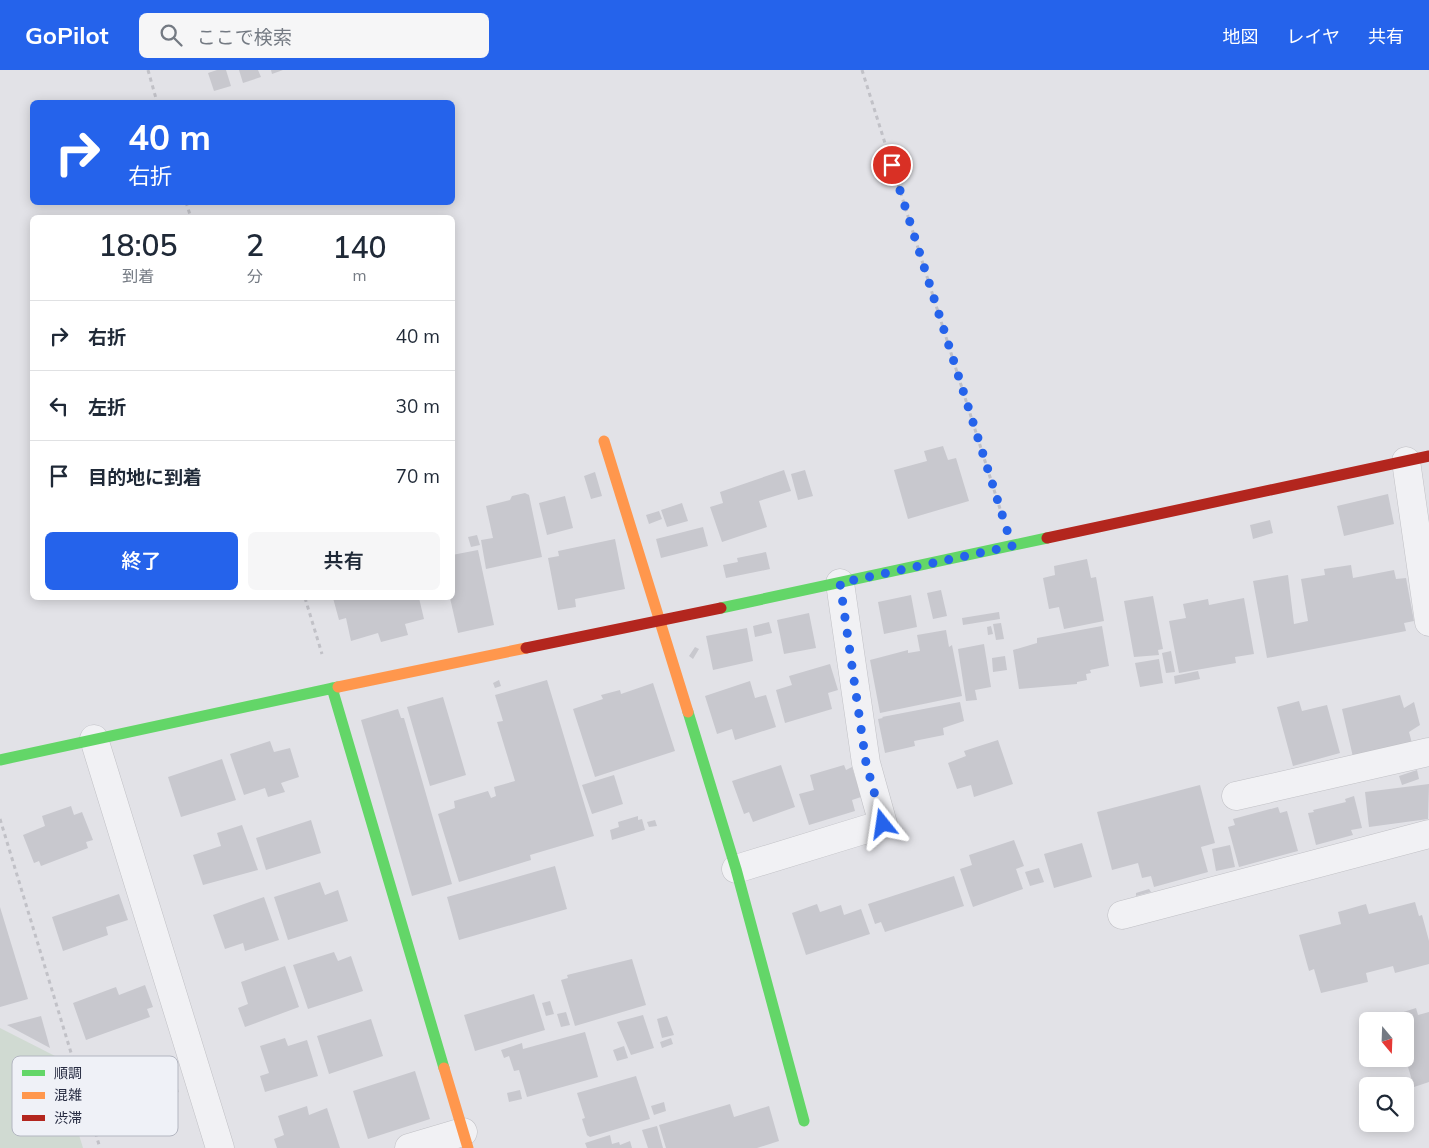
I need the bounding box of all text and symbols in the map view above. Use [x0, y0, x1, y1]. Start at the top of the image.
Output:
search box [139, 13, 489, 58]
text: GoPilot [25, 20, 109, 50]
icon: search [157, 21, 185, 49]
text: ここで検索 [197, 25, 292, 49]
text: 地図 [1223, 25, 1259, 48]
text: レイヤ [1287, 25, 1340, 48]
text: 共有 [1368, 25, 1404, 48]
text: 40 m [128, 115, 211, 159]
icon: right [45, 120, 110, 185]
pin [871, 144, 913, 186]
icon: arrive [878, 151, 906, 179]
text: 右折 [128, 162, 172, 190]
text: 18:05 [98, 226, 178, 264]
text: 2 [246, 226, 264, 264]
text: 140 [333, 228, 387, 266]
text: m [353, 265, 367, 285]
text: 到着 [122, 266, 154, 286]
text: 分 [247, 266, 263, 286]
icon: right [45, 322, 73, 350]
text: 40 m [396, 324, 440, 348]
text: 右折 [88, 325, 126, 349]
icon: left [45, 392, 73, 420]
text: 30 m [396, 394, 440, 418]
text: 左折 [88, 395, 126, 419]
icon: arrive [45, 462, 73, 490]
text: 70 m [396, 464, 440, 488]
text: 目的地に到着 [88, 465, 202, 489]
button: 終了 [45, 532, 238, 590]
button: 共有 [248, 532, 440, 590]
position arrow [856, 797, 908, 849]
north arrow [1359, 1012, 1414, 1068]
map controls [1359, 1012, 1414, 1132]
legend [12, 1056, 178, 1136]
text: 順調 [54, 1064, 82, 1082]
button: search [1359, 1077, 1414, 1132]
text: 混雑 [54, 1086, 82, 1104]
text: 渋滞 [54, 1109, 82, 1127]

